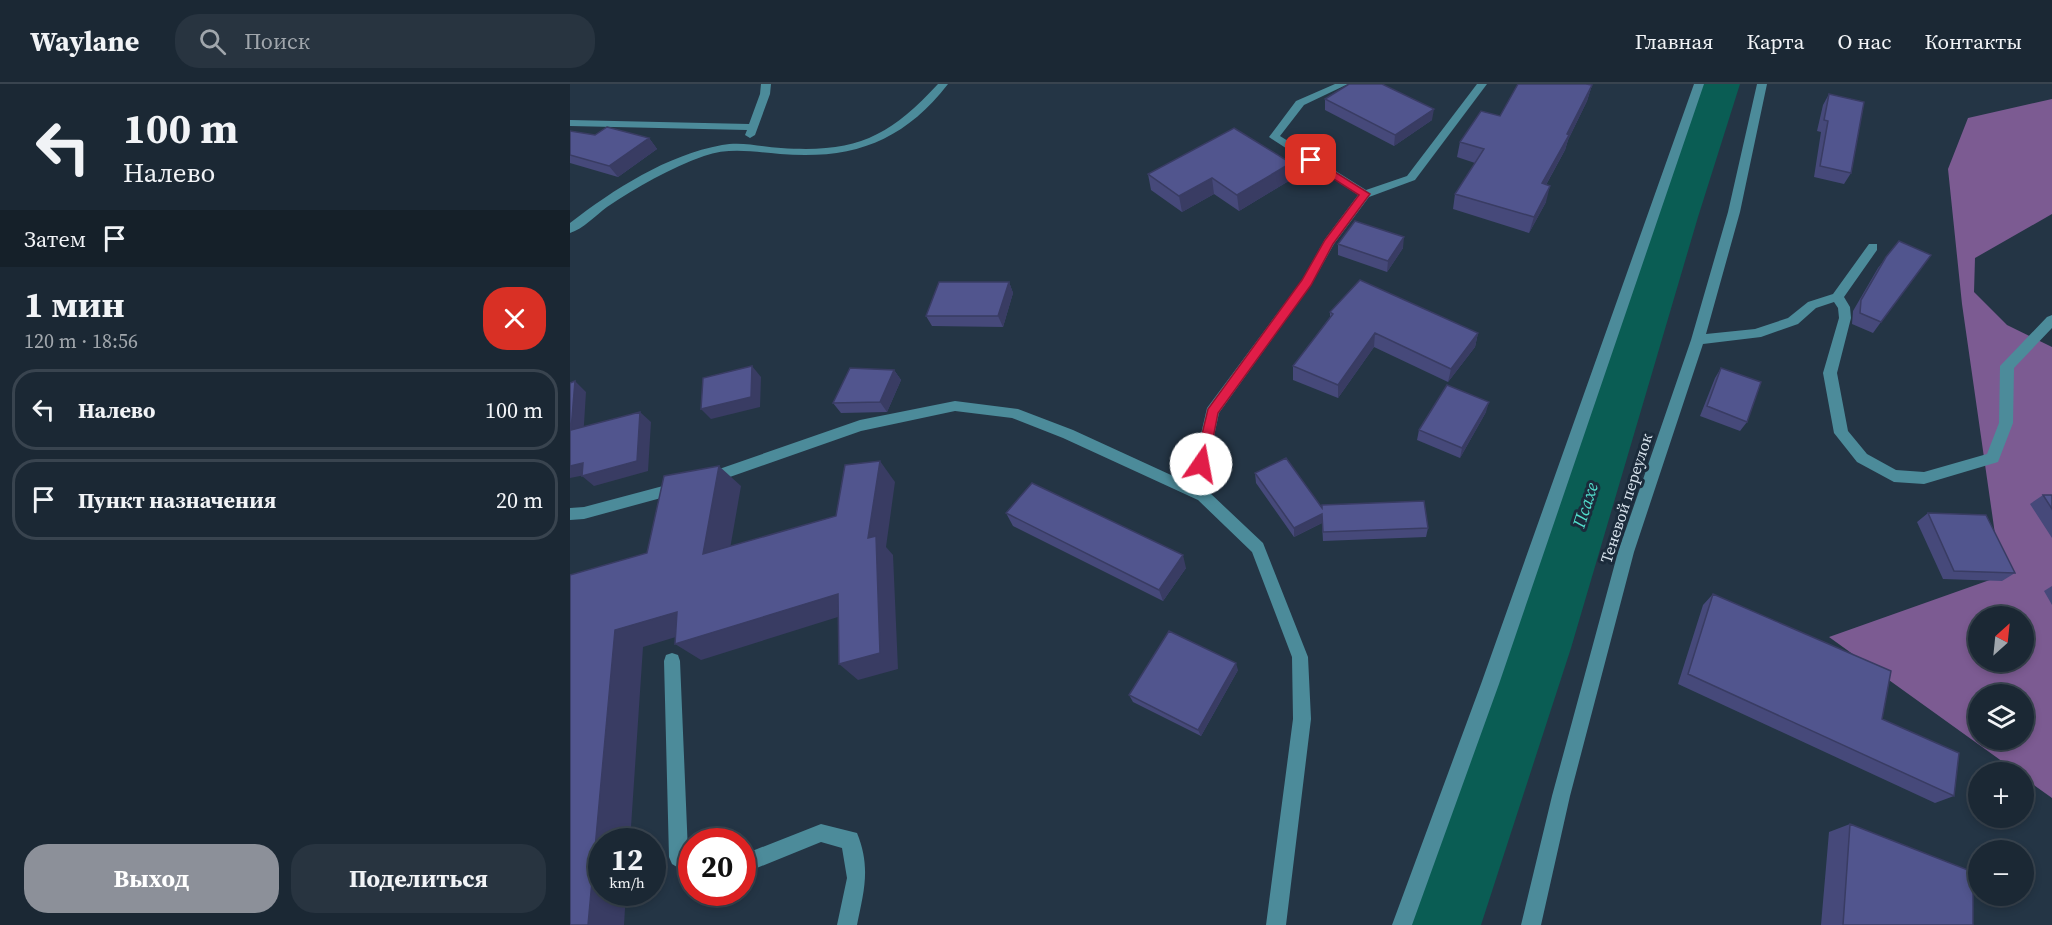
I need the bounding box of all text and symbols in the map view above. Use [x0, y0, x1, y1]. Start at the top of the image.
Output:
search box [175, 14, 595, 68]
text: Waylane [30, 22, 139, 60]
icon: search [196, 25, 229, 58]
text: Поиск [244, 26, 310, 56]
text: Главная [1635, 27, 1713, 56]
text: Карта [1746, 27, 1804, 56]
text: О нас [1837, 27, 1891, 56]
text: Контакты [1924, 27, 2022, 56]
text: 100 m [123, 99, 238, 157]
icon: left [24, 108, 102, 186]
pin [1285, 134, 1336, 185]
icon: arrive [1294, 143, 1327, 176]
text: Налево [123, 154, 215, 191]
icon: arrive [98, 222, 131, 255]
text: Затем [24, 224, 86, 254]
text: 1 мин [24, 280, 125, 329]
button: close [483, 287, 546, 350]
text: 120 m · 18:56 [24, 327, 138, 355]
icon: left [27, 393, 60, 426]
text: Налево [78, 395, 155, 425]
text: 100 m [485, 395, 543, 425]
street label: Теневой переулок [1595, 430, 1657, 566]
position arrow [1169, 432, 1233, 496]
water label: Псахе [1566, 478, 1604, 532]
icon: arrive [27, 483, 60, 516]
text: Пункт назначения [78, 485, 276, 515]
text: 20 m [496, 485, 543, 515]
north arrow [1968, 606, 2034, 672]
map controls [1968, 606, 2034, 906]
button: layers [1968, 684, 2034, 750]
button: + [1968, 762, 2034, 828]
speed limit sign: 20 [678, 828, 756, 906]
text: 12 [611, 839, 643, 880]
button: − [1968, 840, 2034, 906]
button: Выход [24, 844, 279, 913]
button: Поделиться [291, 844, 546, 913]
text: km/h [609, 872, 645, 893]

